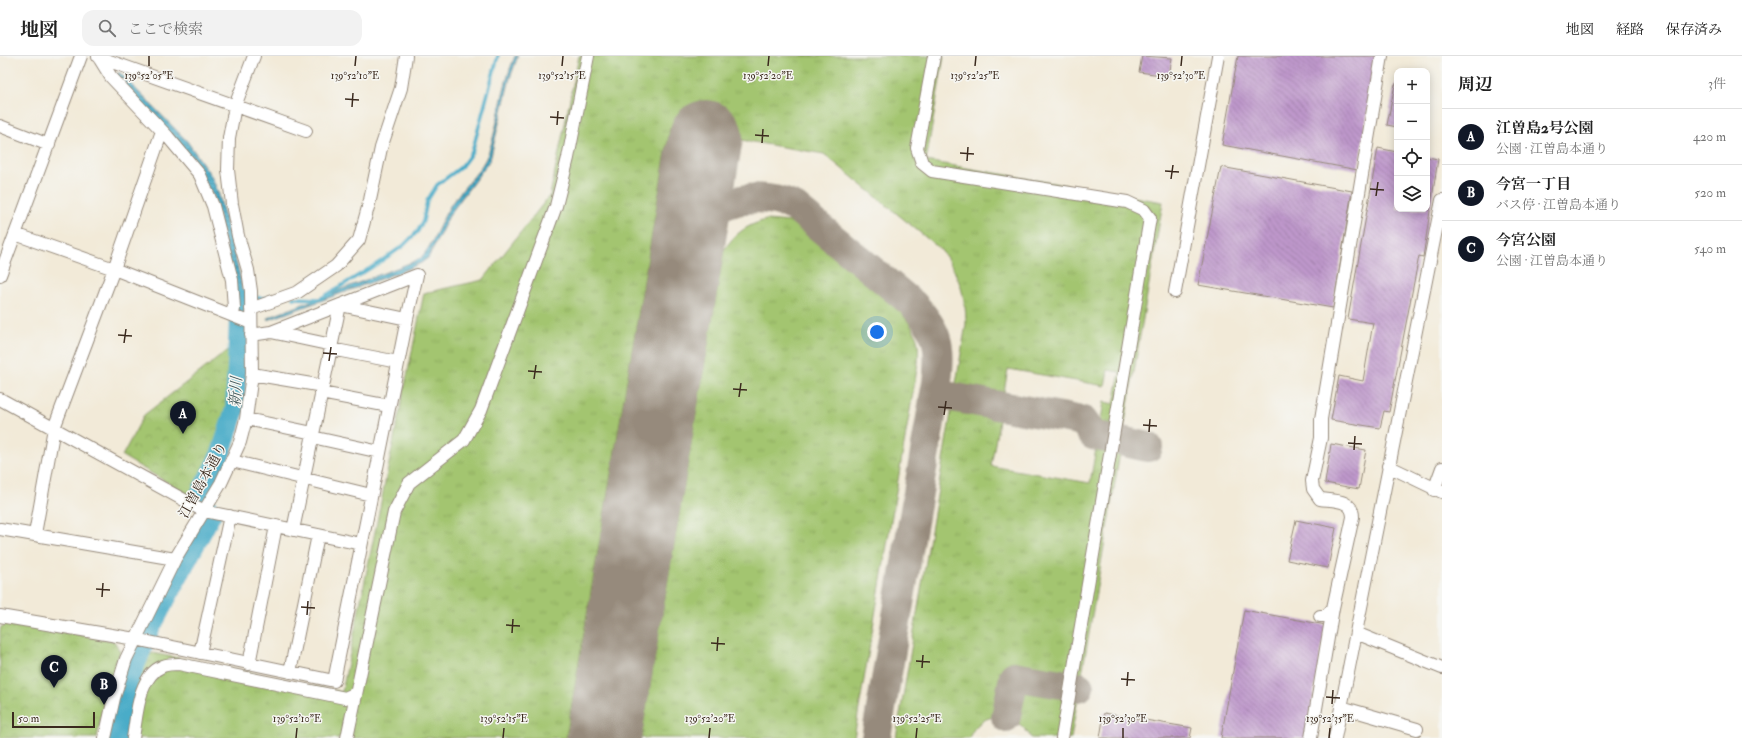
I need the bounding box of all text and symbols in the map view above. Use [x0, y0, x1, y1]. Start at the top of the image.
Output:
search box [82, 10, 362, 46]
icon: search [96, 17, 118, 39]
text: 地図 [20, 18, 58, 42]
text: ここで検索 [128, 20, 203, 39]
text: 地図 [1566, 21, 1594, 38]
text: 経路 [1616, 21, 1644, 38]
text: 保存済み [1666, 21, 1722, 38]
map controls [1394, 68, 1430, 212]
button: + [1394, 68, 1430, 104]
text: 139°52'05"E [124, 70, 174, 82]
text: 139°52'10"E [331, 70, 379, 82]
text: 139°52'15"E [538, 70, 586, 82]
text: 139°52'20"E [743, 70, 793, 82]
text: 139°52'25"E [950, 70, 1000, 82]
text: 139°52'30"E [1157, 70, 1205, 82]
text: 周辺 [1458, 74, 1492, 95]
text: 3件 [1708, 76, 1726, 92]
button: − [1394, 104, 1430, 140]
text: 江曽島2号公園 [1496, 119, 1594, 138]
text: A [1467, 129, 1475, 145]
text: 420 m [1693, 129, 1726, 145]
button: locate [1394, 140, 1430, 176]
text: 公園 · 江曽島本通り [1496, 141, 1608, 157]
text: 今宮一丁目 [1496, 175, 1571, 194]
button: layers [1394, 176, 1430, 212]
text: B [1467, 185, 1475, 201]
text: 520 m [1694, 185, 1726, 201]
text: バス停 · 江曽島本通り [1496, 197, 1621, 213]
text: 今宮公園 [1496, 231, 1556, 250]
text: C [1466, 241, 1476, 257]
text: 540 m [1694, 241, 1726, 257]
text: 公園 · 江曽島本通り [1496, 253, 1608, 269]
your location [867, 322, 887, 342]
water label: 新川 [225, 374, 247, 408]
pin: A [170, 401, 196, 434]
street label: 江曽島本通り [175, 439, 231, 521]
pin: C [41, 655, 67, 688]
pin: B [91, 672, 117, 705]
scale bar [12, 710, 95, 729]
text: 50 m [18, 712, 39, 725]
text: 139°52'10"E [273, 713, 321, 725]
text: 139°52'15"E [480, 713, 528, 725]
text: 139°52'20"E [685, 713, 735, 725]
text: 139°52'25"E [892, 713, 942, 725]
text: 139°52'30"E [1099, 713, 1147, 725]
text: 139°52'35"E [1306, 713, 1354, 725]

